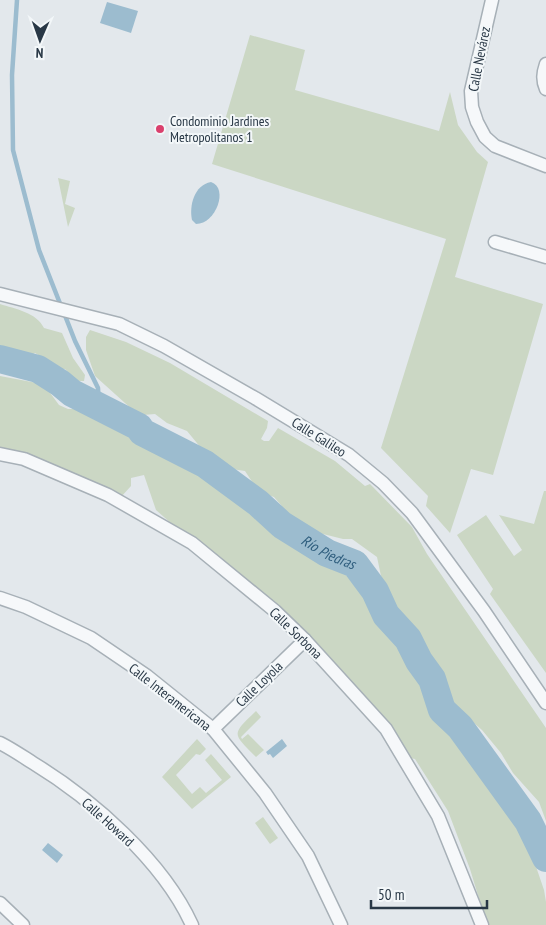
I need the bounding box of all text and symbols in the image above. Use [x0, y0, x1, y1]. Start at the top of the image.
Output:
north arrow [15, 15, 65, 65]
street label: Calle Nevárez [464, 25, 494, 93]
text: N [35, 44, 44, 62]
place label: Condominio Jardines Metropolitanos 1 [170, 112, 270, 146]
marker: Condominio Jardines Metropolitanos 1 [154, 123, 166, 135]
street label: Calle Galileo [288, 413, 350, 461]
water label: Río Piedras [298, 530, 360, 574]
street label: Calle Sorbona [266, 603, 326, 663]
street label: Calle Loyola [232, 657, 286, 711]
street label: Calle Interamericana [125, 659, 215, 735]
street label: Calle Howard [78, 794, 138, 850]
scale bar [371, 878, 487, 910]
text: 50 m [378, 885, 404, 904]

